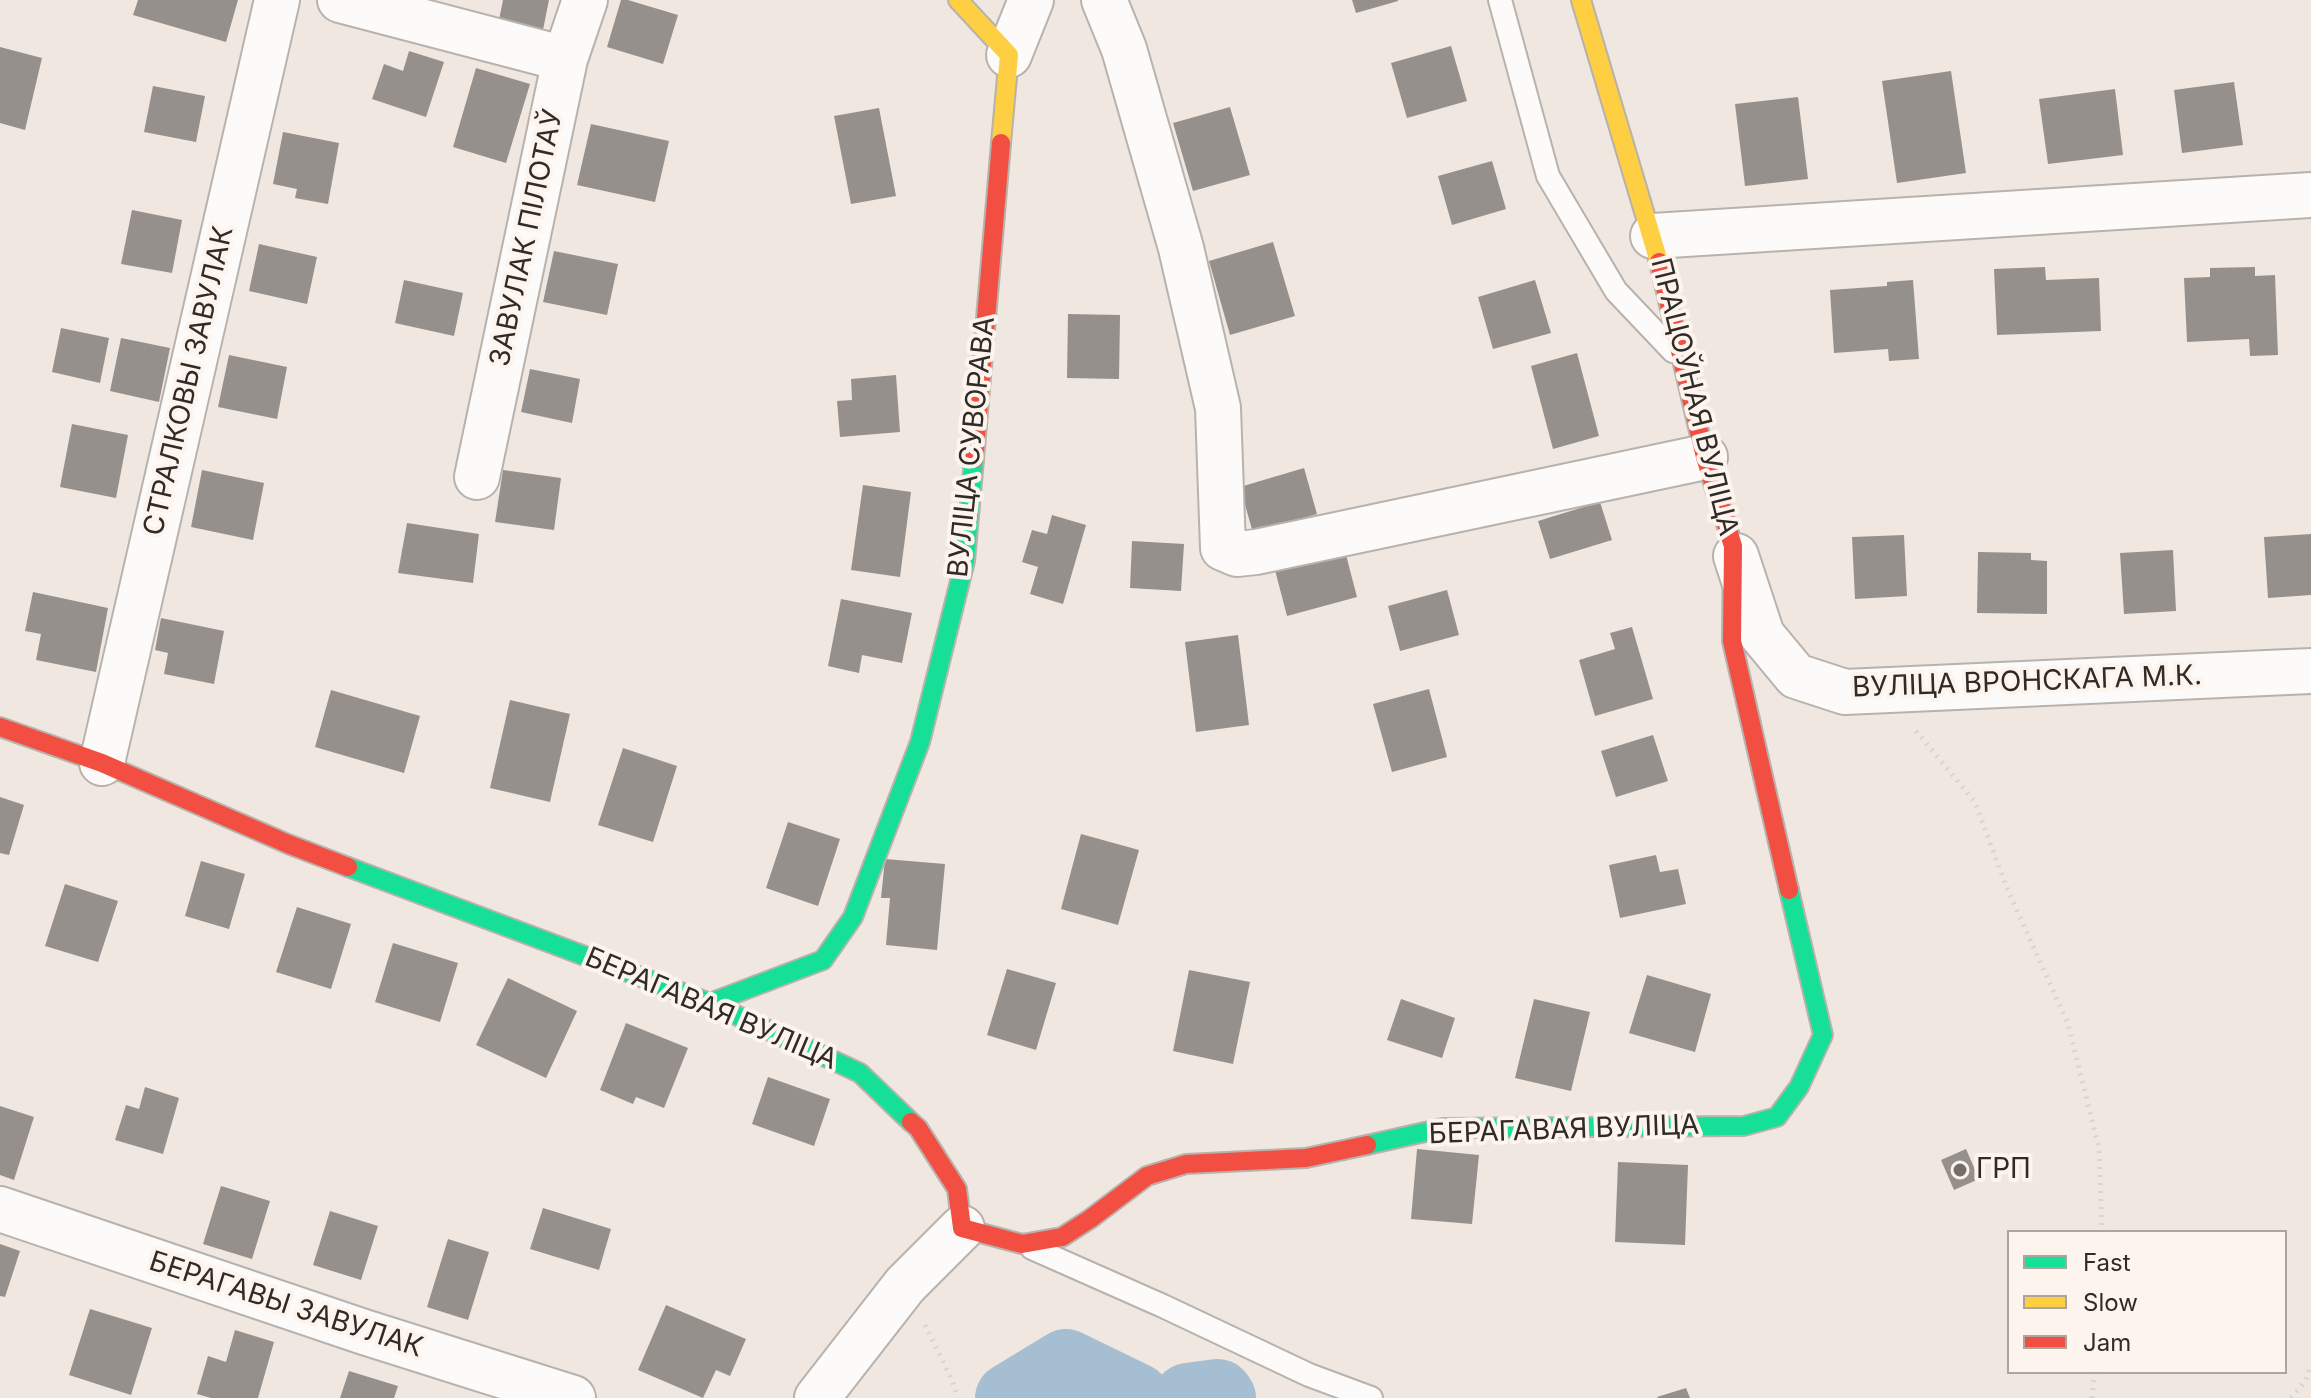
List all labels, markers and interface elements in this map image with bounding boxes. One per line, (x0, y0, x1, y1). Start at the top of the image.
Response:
street label: ЗАВУЛАК ПІЛОТАЎ (483, 106, 571, 370)
street label: СТРАЛКОВЫ ЗАВУЛАК (137, 223, 241, 539)
street label: ПРАЦОЎНАЯ ВУЛІЦА (1643, 255, 1745, 539)
street label: ВУЛІЦА СУВОРАВА (942, 315, 1002, 579)
street label: ВУЛІЦА ВРОНСКАГА М.К. (1852, 659, 2202, 705)
street label: БЕРАГАВАЯ ВУЛІЦА (580, 941, 842, 1077)
street label: БЕРАГАВАЯ ВУЛІЦА (1428, 1108, 1700, 1152)
place label: ГРП (1976, 1153, 2031, 1187)
marker: ГРП (1951, 1161, 1969, 1179)
legend (2007, 1230, 2287, 1374)
street label: БЕРАГАВЫ ЗАВУЛАК (145, 1245, 427, 1365)
text: Fast (2083, 1248, 2131, 1277)
text: Slow (2083, 1288, 2138, 1317)
text: Jam (2083, 1328, 2131, 1357)

